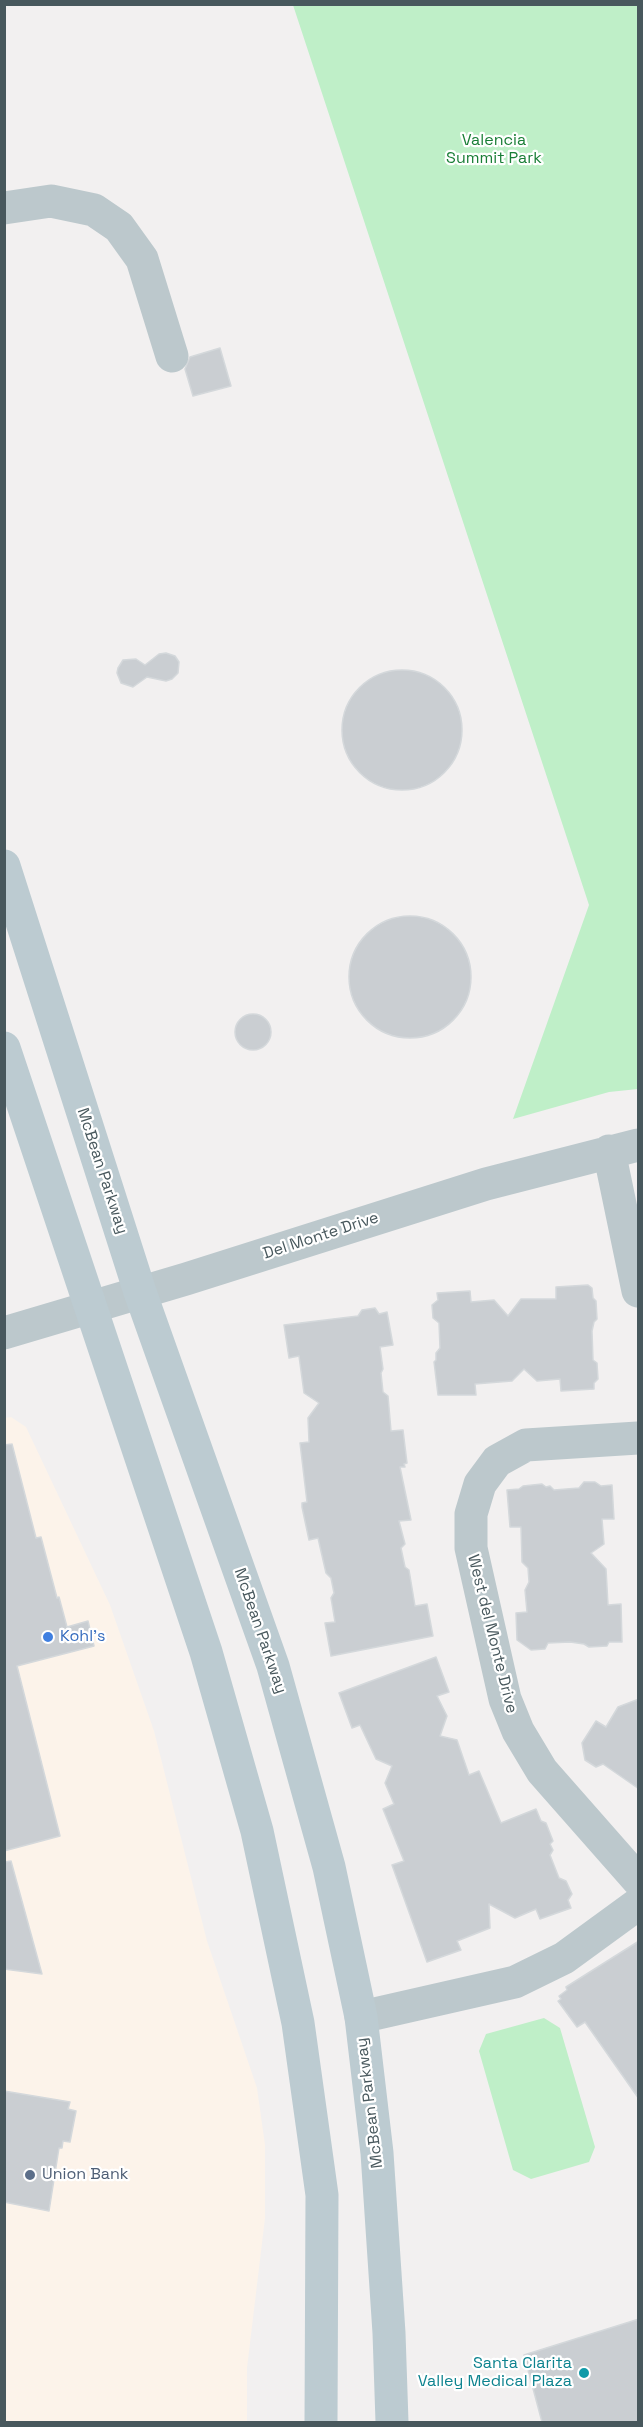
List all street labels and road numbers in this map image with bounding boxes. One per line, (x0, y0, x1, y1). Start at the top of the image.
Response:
street label: McBean Parkway (73, 1106, 131, 1236)
street label: Del Monte Drive (261, 1208, 381, 1264)
street label: West del Monte Drive (463, 1553, 521, 1715)
street label: McBean Parkway (230, 1566, 290, 1696)
street label: McBean Parkway (352, 2037, 388, 2169)

